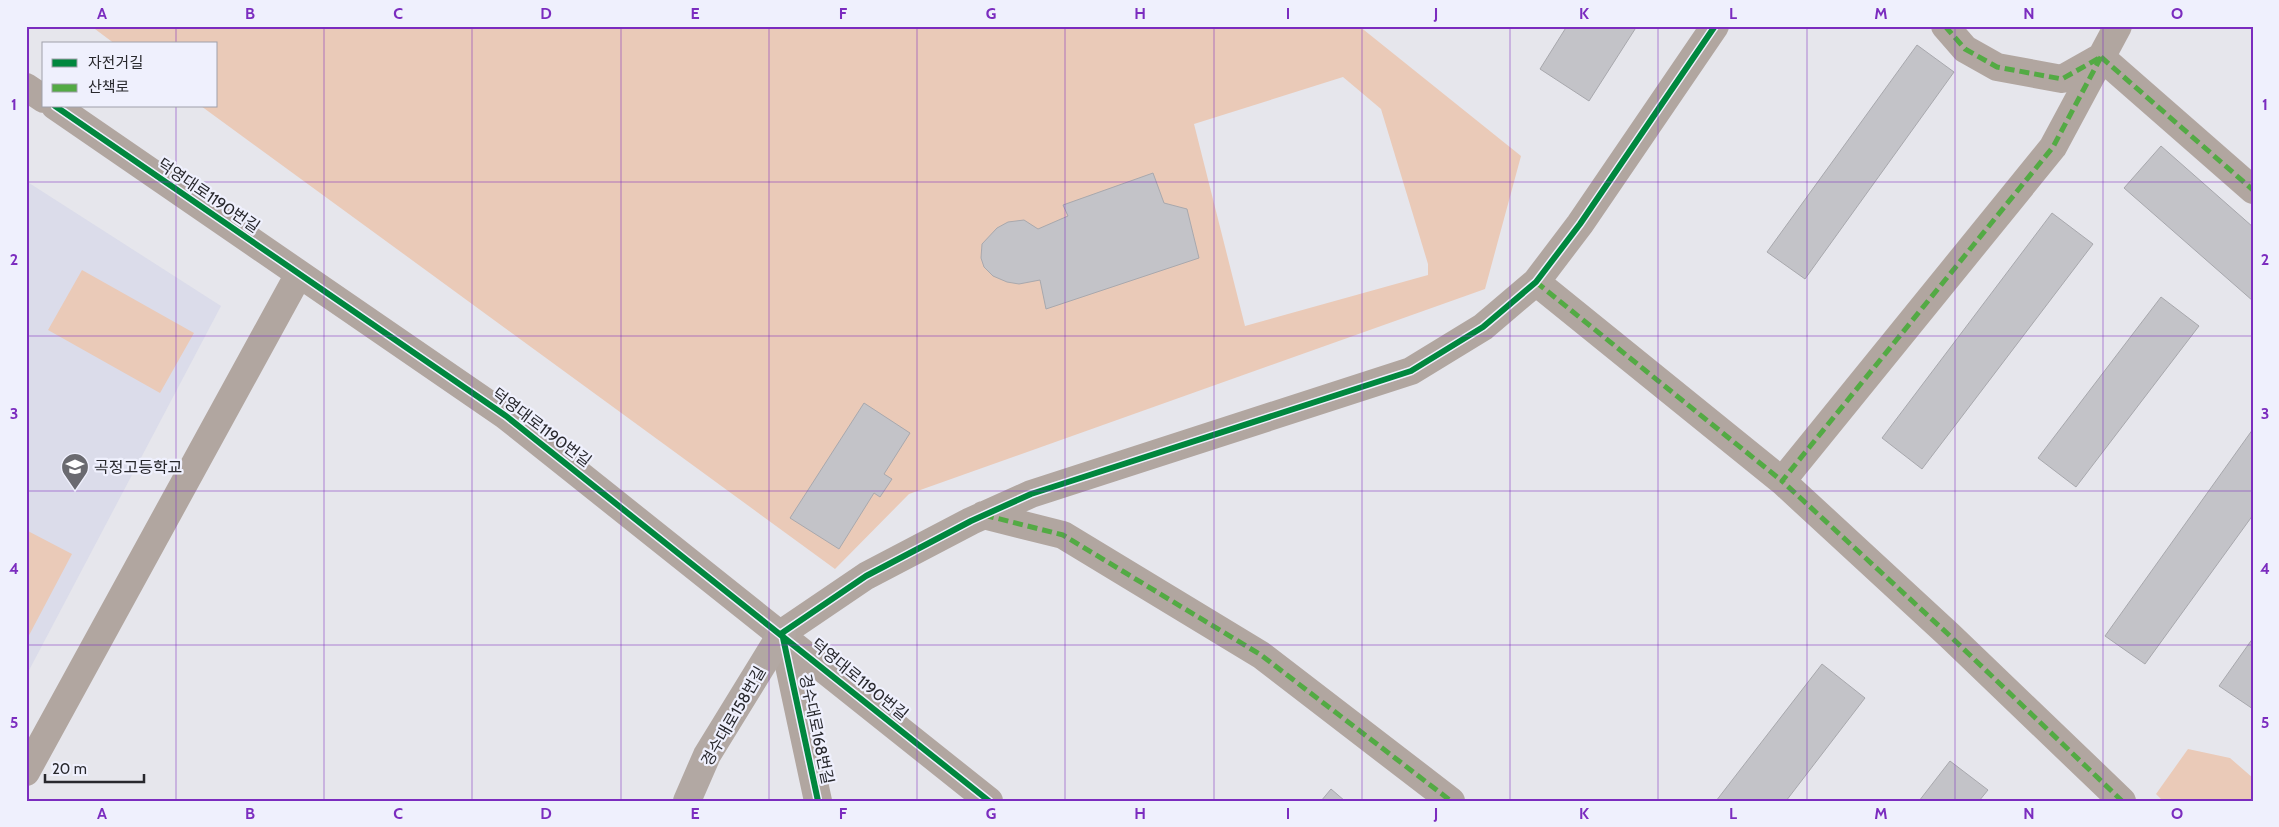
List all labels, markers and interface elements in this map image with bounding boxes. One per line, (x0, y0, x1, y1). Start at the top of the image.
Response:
text: A (97, 4, 107, 23)
text: B (245, 4, 255, 23)
text: C (393, 4, 403, 23)
text: D (540, 4, 552, 23)
text: E (690, 4, 700, 23)
text: F (839, 4, 848, 23)
text: G (986, 4, 996, 23)
text: H (1134, 4, 1146, 23)
text: I (1286, 4, 1290, 23)
text: J (1433, 4, 1438, 23)
text: K (1579, 4, 1589, 23)
text: L (1729, 4, 1737, 23)
text: M (1874, 4, 1888, 23)
text: N (2023, 4, 2035, 23)
text: O (2171, 4, 2183, 23)
legend (42, 42, 218, 108)
text: 자전거길 (88, 54, 143, 72)
text: 산책로 (88, 78, 129, 96)
text: 1 (11, 95, 17, 114)
text: 1 (2262, 95, 2268, 114)
street label: 덕영대로1190번길 (154, 154, 263, 237)
text: 2 (10, 250, 18, 269)
text: 2 (2261, 250, 2269, 269)
street label: 덕영대로1190번길 (488, 384, 595, 471)
text: 3 (10, 404, 18, 423)
text: 3 (2261, 404, 2269, 423)
school or university icon: 곡정고등학교 (60, 452, 90, 491)
place label: 곡정고등학교 (94, 458, 182, 477)
text: 4 (9, 559, 19, 578)
text: 4 (2260, 559, 2270, 578)
street label: 덕영대로1190번길 (807, 635, 912, 724)
street label: 경수대로158번길 (697, 663, 770, 769)
street label: 경수대로168번길 (796, 672, 837, 786)
text: 5 (10, 713, 18, 732)
text: 5 (2261, 713, 2269, 732)
scale bar (45, 752, 144, 784)
text: 20 m (52, 760, 87, 778)
text: A (97, 804, 107, 823)
text: B (245, 804, 255, 823)
text: C (393, 804, 403, 823)
text: D (540, 804, 552, 823)
text: E (690, 804, 700, 823)
text: F (839, 804, 848, 823)
text: G (986, 804, 996, 823)
text: H (1134, 804, 1146, 823)
text: I (1286, 804, 1290, 823)
text: J (1433, 804, 1438, 823)
text: K (1579, 804, 1589, 823)
text: L (1729, 804, 1737, 823)
text: M (1874, 804, 1888, 823)
text: N (2023, 804, 2035, 823)
text: O (2171, 804, 2183, 823)

